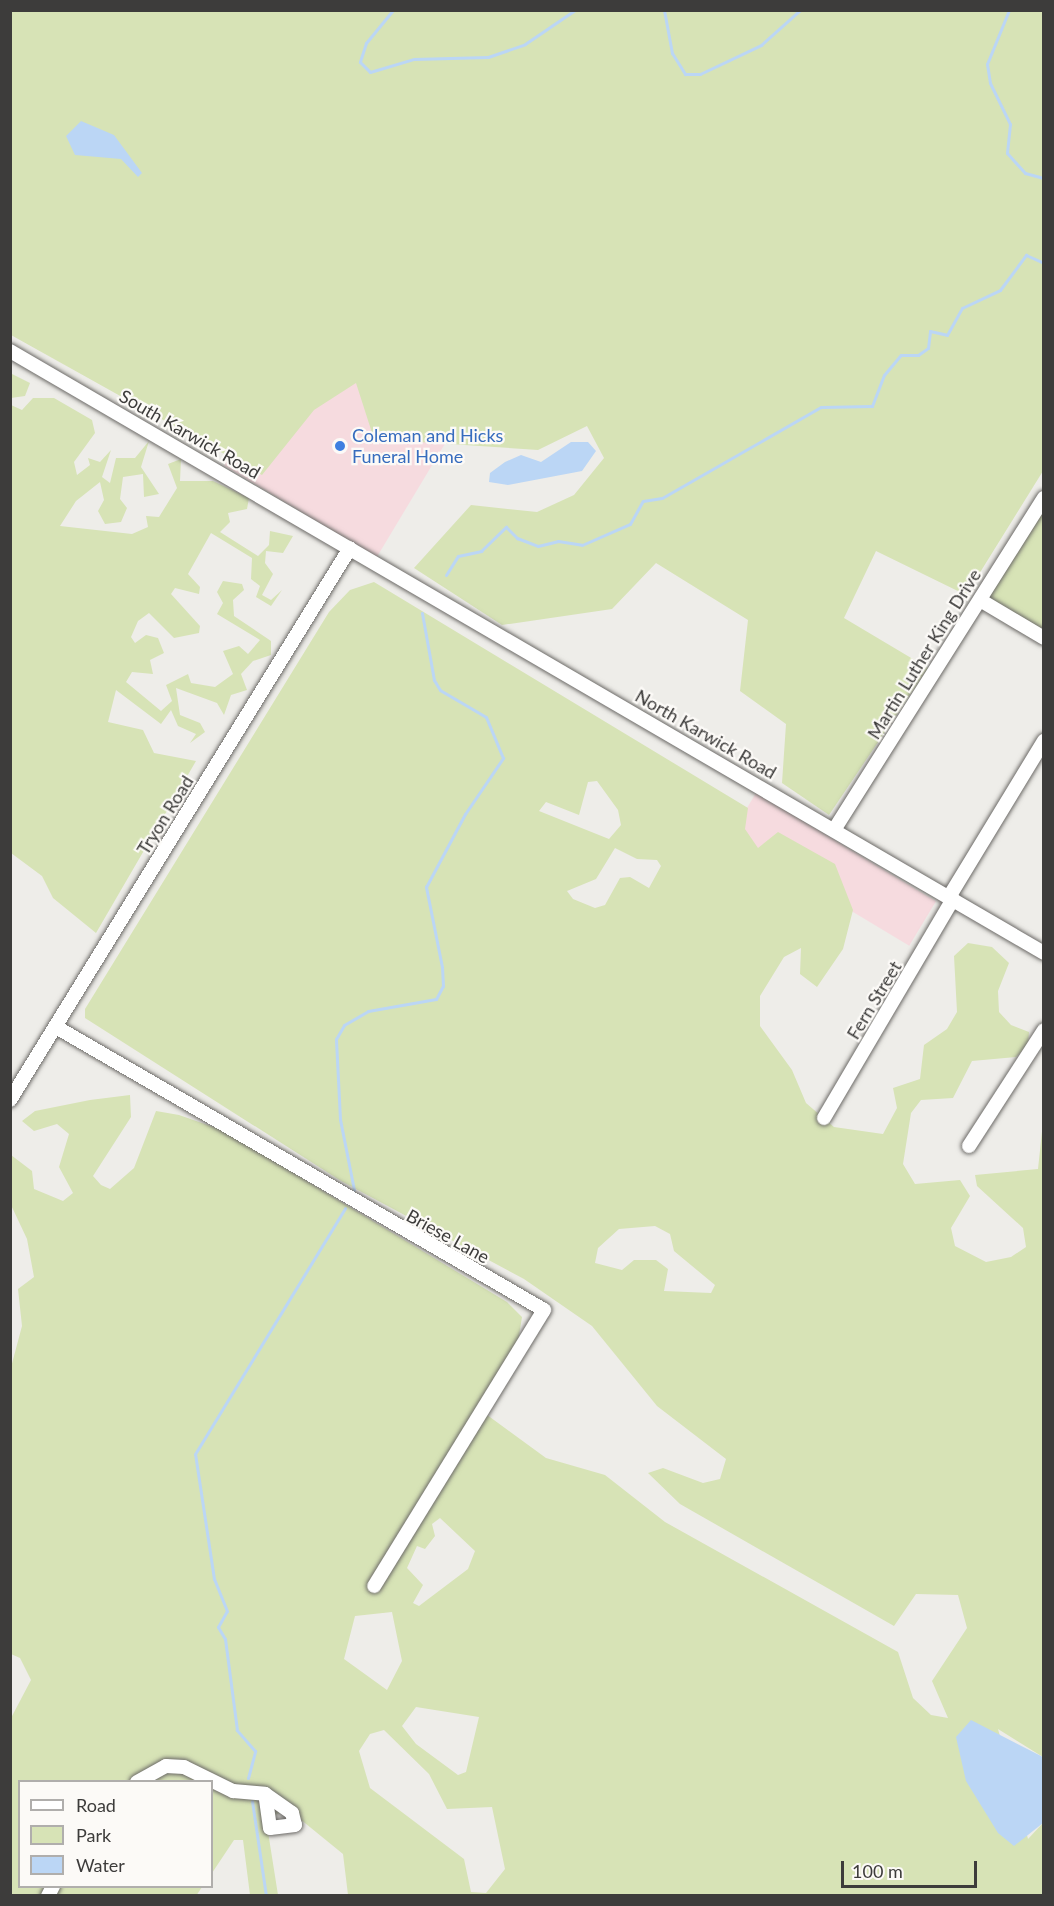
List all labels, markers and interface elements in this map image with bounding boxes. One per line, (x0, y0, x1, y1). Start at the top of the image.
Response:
street label: South Karwick Road (116, 385, 264, 483)
place label: Coleman and Hicks Funeral Home (352, 425, 503, 468)
marker: Coleman and Hicks Funeral Home (333, 439, 347, 453)
street label: Martin Luther King Drive (863, 565, 985, 743)
street label: North Karwick Road (632, 685, 780, 783)
street label: Tryon Road (132, 772, 198, 858)
street label: Fern Street (842, 957, 906, 1043)
street label: Briese Lane (403, 1204, 493, 1268)
legend (18, 1780, 213, 1888)
text: Road (76, 1794, 116, 1816)
text: Park (76, 1824, 111, 1846)
scale bar (844, 1849, 980, 1887)
text: Water (76, 1854, 125, 1876)
text: 100 m (852, 1860, 903, 1882)

